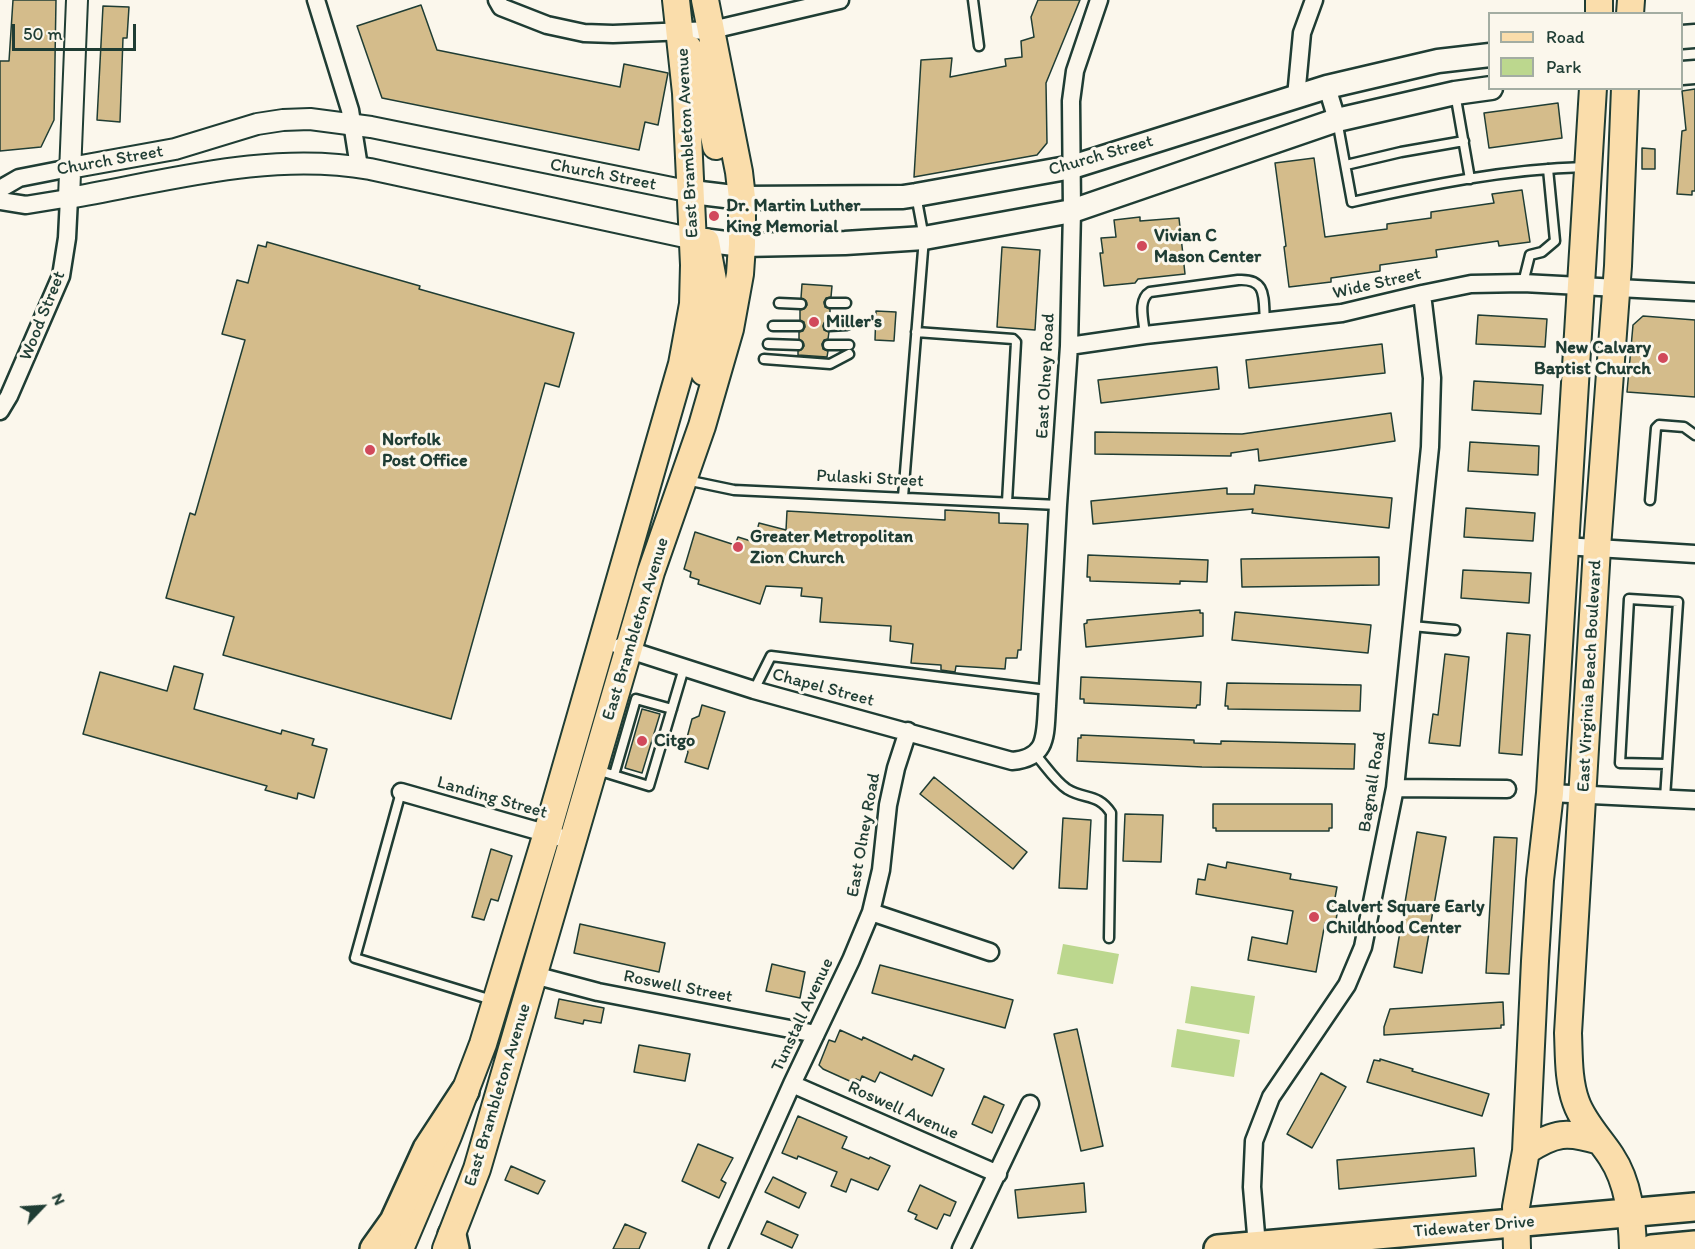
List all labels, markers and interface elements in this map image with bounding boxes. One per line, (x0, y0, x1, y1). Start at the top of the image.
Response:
scale bar (15, 12, 140, 50)
legend (1488, 12, 1683, 90)
text: 50 m (23, 23, 63, 45)
text: Road (1546, 26, 1585, 48)
street label: East Brambleton Avenue (672, 47, 704, 239)
text: Park (1546, 56, 1581, 78)
street label: Church Street (1046, 131, 1156, 181)
street label: Church Street (55, 141, 165, 181)
street label: Church Street (548, 154, 658, 196)
place label: Dr. Martin Luther King Memorial (726, 195, 860, 238)
marker: Dr. Martin Luther King Memorial (707, 209, 721, 223)
place label: Vivian C Mason Center (1154, 225, 1261, 268)
marker: Vivian C Mason Center (1135, 239, 1149, 253)
street label: Wide Street (1331, 263, 1423, 305)
street label: Wood Street (15, 268, 71, 364)
place label: Miller's (826, 311, 882, 333)
street label: East Olney Road (1032, 313, 1060, 439)
marker: Miller's (807, 315, 821, 329)
place label: New Calvary Baptist Church (1534, 337, 1651, 380)
marker: New Calvary Baptist Church (1656, 351, 1670, 365)
place label: Norfolk Post Office (382, 429, 468, 472)
marker: Norfolk Post Office (363, 443, 377, 457)
street label: Pulaski Street (816, 465, 924, 493)
place label: Greater Metropolitan Zion Church (750, 526, 913, 568)
street label: East Brambleton Avenue (598, 535, 674, 723)
marker: Greater Metropolitan Zion Church (731, 540, 745, 554)
street label: East Virginia Beach Boulevard (1573, 559, 1607, 793)
street label: Chapel Street (770, 664, 876, 712)
place label: Citgo (654, 730, 695, 752)
street label: Bagnall Road (1354, 730, 1392, 834)
marker: Citgo (635, 734, 649, 748)
street label: East Olney Road (842, 771, 886, 899)
street label: Landing Street (434, 772, 550, 824)
place label: Calvert Square Early Childhood Center (1326, 896, 1485, 938)
marker: Calvert Square Early Childhood Center (1307, 910, 1321, 924)
street label: Tunstall Avenue (767, 955, 839, 1075)
street label: Roswell Street (622, 966, 734, 1008)
street label: East Brambleton Avenue (460, 1001, 536, 1189)
street label: Roswell Avenue (844, 1077, 962, 1145)
north arrow (12, 1177, 72, 1237)
text: N (48, 1190, 70, 1208)
street label: Tidewater Drive (1412, 1211, 1536, 1243)

